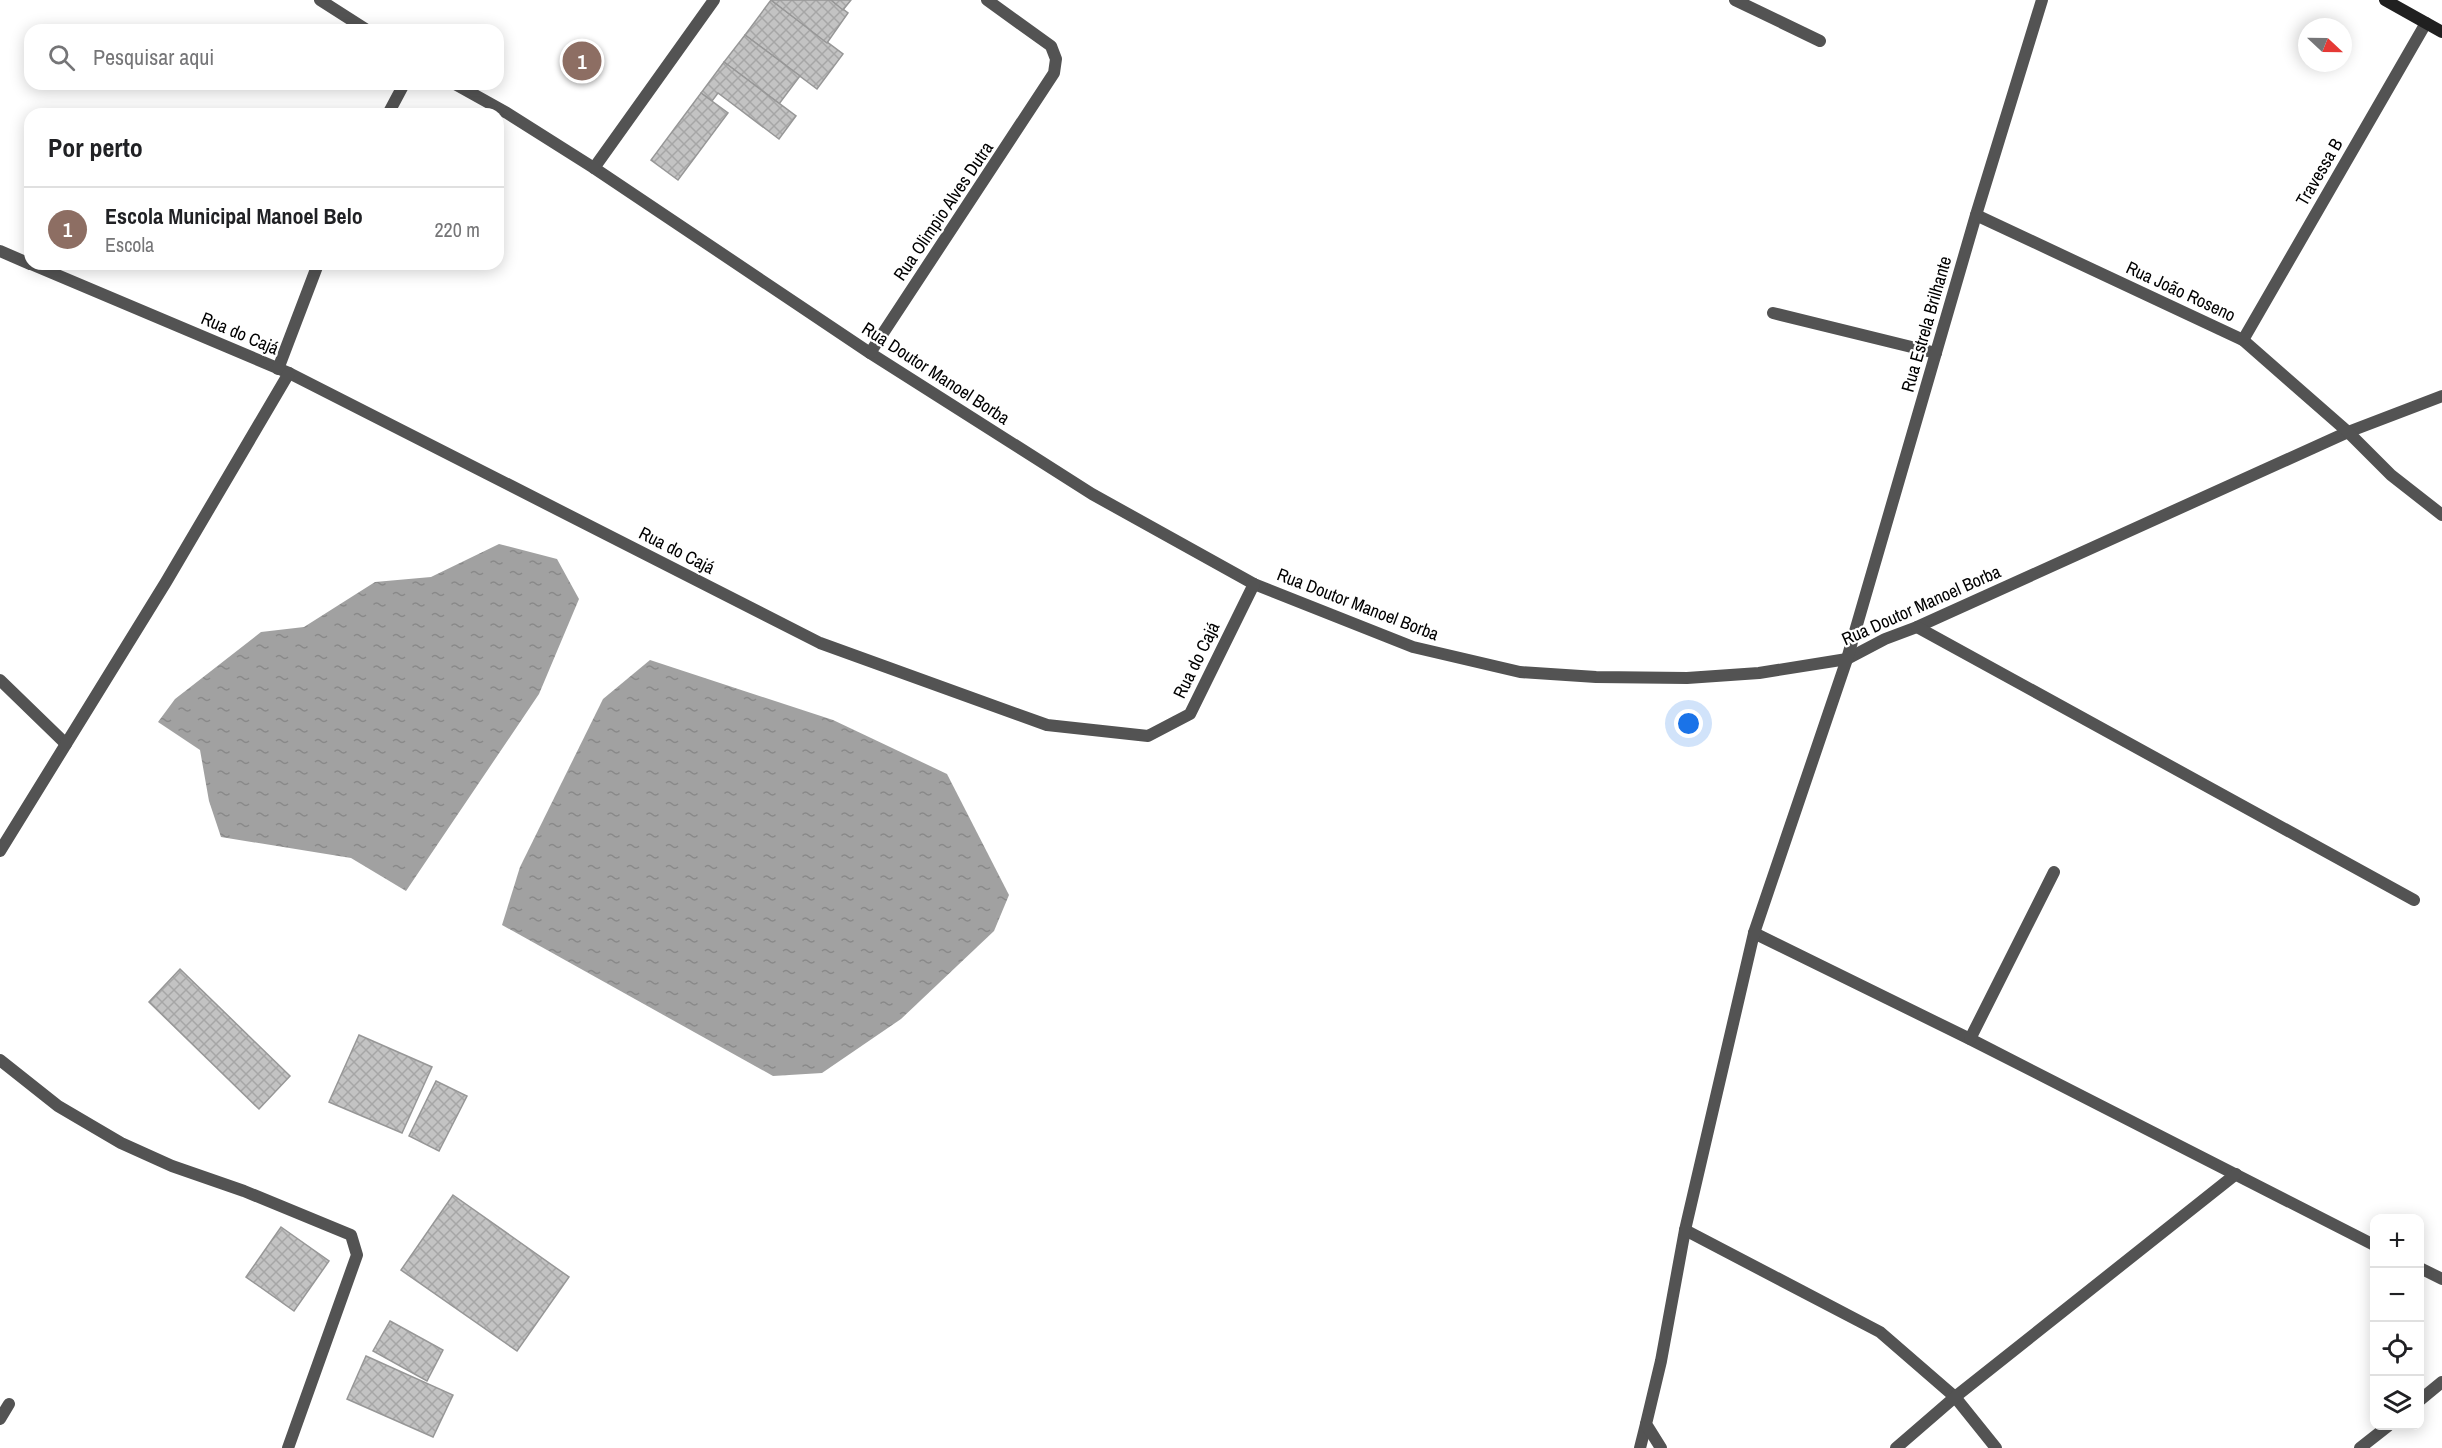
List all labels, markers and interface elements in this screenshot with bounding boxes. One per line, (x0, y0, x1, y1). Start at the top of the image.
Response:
north arrow (2298, 18, 2352, 72)
search box (24, 24, 504, 90)
pin: 1 (562, 38, 602, 84)
icon: search (45, 41, 78, 74)
text: Pesquisar aqui (93, 42, 214, 72)
text: Por perto (48, 130, 143, 165)
street label: Travessa B (2290, 134, 2348, 210)
street label: Rua Olimpio Alves Dutra (887, 137, 999, 285)
text: Escola Municipal Manoel Belo (105, 201, 363, 231)
text: 1 (63, 216, 72, 243)
text: 220 m (434, 216, 480, 243)
text: Escola (105, 231, 154, 258)
street label: Rua Estrela Brilhante (1895, 253, 1957, 395)
street label: Rua João Roseno (2122, 255, 2240, 327)
street label: Rua do Cajá (197, 305, 283, 361)
street label: Rua Doutor Manoel Borba (857, 316, 1015, 430)
street label: Rua do Cajá (635, 520, 719, 580)
street label: Rua Doutor Manoel Borba (1838, 559, 2004, 651)
street label: Rua Doutor Manoel Borba (1273, 562, 1443, 646)
street label: Rua do Cajá (1167, 618, 1225, 702)
your location (1674, 709, 1703, 738)
map controls (2370, 1214, 2424, 1430)
button: + (2370, 1214, 2424, 1268)
button: − (2370, 1268, 2424, 1322)
button: locate (2370, 1322, 2424, 1376)
button: layers (2370, 1376, 2424, 1430)

